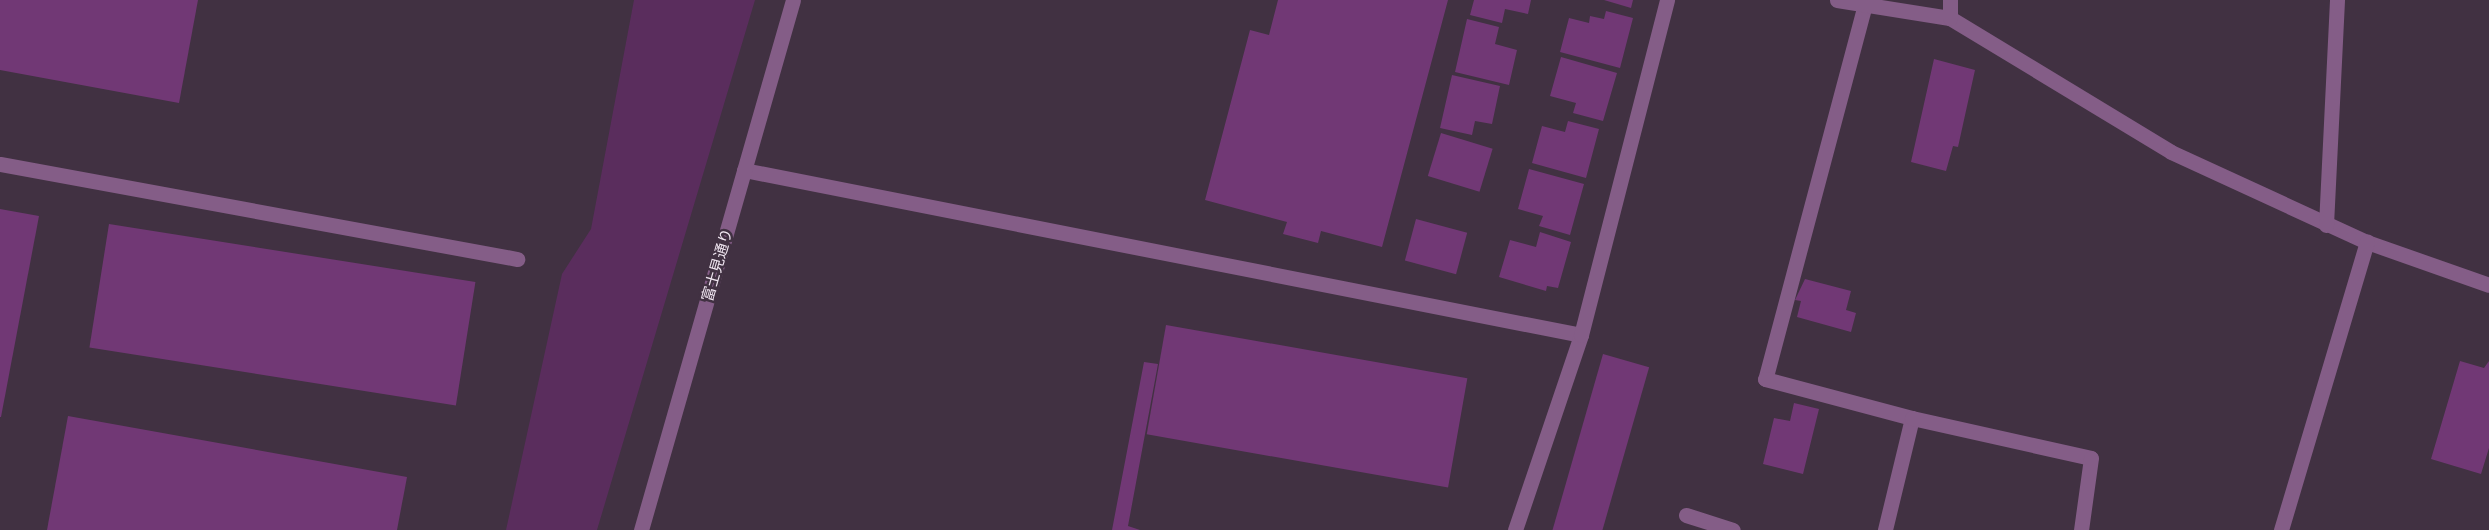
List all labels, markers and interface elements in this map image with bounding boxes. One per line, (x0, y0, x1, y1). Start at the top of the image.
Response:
street label: 富士見通り (698, 226, 736, 304)

